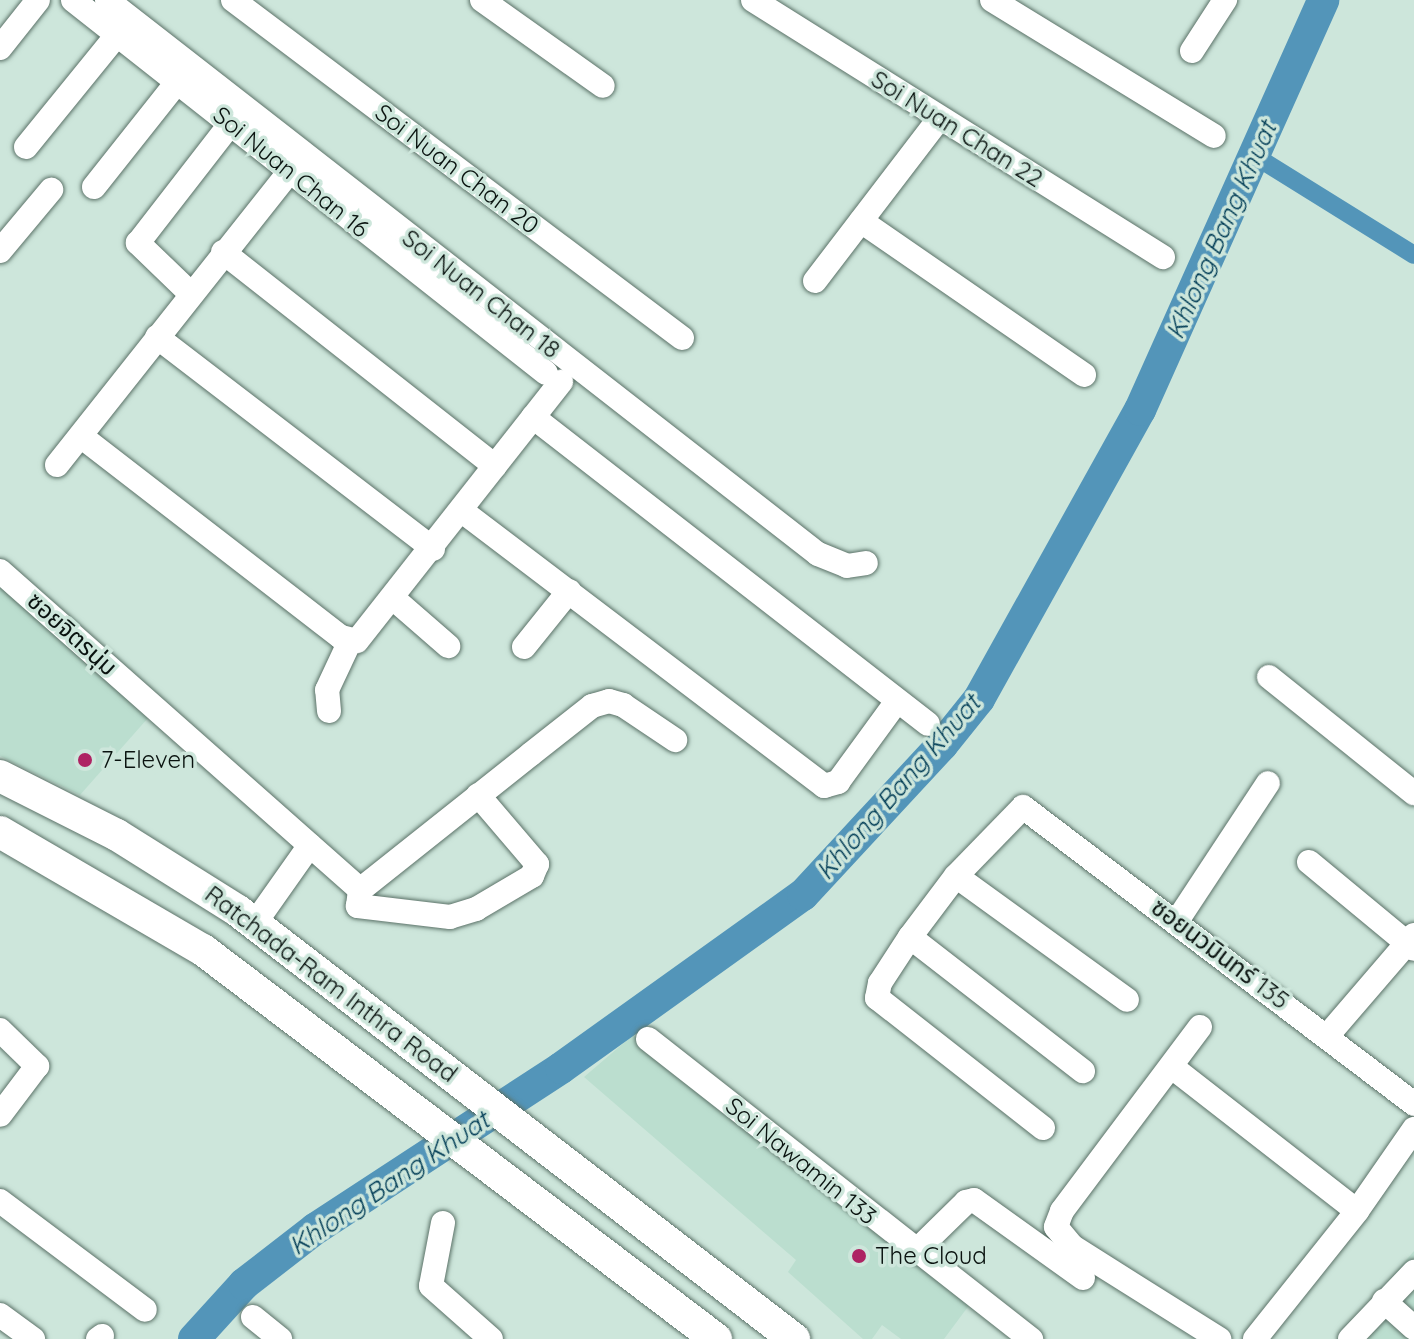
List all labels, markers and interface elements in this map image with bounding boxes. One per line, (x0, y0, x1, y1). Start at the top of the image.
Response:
street label: Soi Nuan Chan 22 (866, 65, 1048, 193)
street label: Soi Nuan Chan 20 (369, 98, 545, 240)
street label: Soi Nuan Chan 16 (207, 100, 375, 244)
water label: Khlong Bang Khuat (1159, 116, 1283, 344)
street label: Soi Nuan Chan 18 (397, 224, 565, 364)
street label: ซอยจิตรนุ่ม (21, 586, 123, 682)
water label: Khlong Bang Khuat (809, 688, 987, 886)
place label: 7-Eleven (101, 746, 195, 774)
marker: 7-Eleven (76, 751, 94, 769)
street label: Ratchada-Ram Inthra Road (199, 880, 463, 1088)
street label: ซอยนวมินทร์ 135 (1146, 893, 1294, 1015)
street label: Soi Nawamin 133 (720, 1091, 882, 1231)
water label: Khlong Bang Khuat (283, 1104, 495, 1262)
place label: The Cloud (875, 1242, 987, 1270)
marker: The Cloud (850, 1247, 868, 1265)

